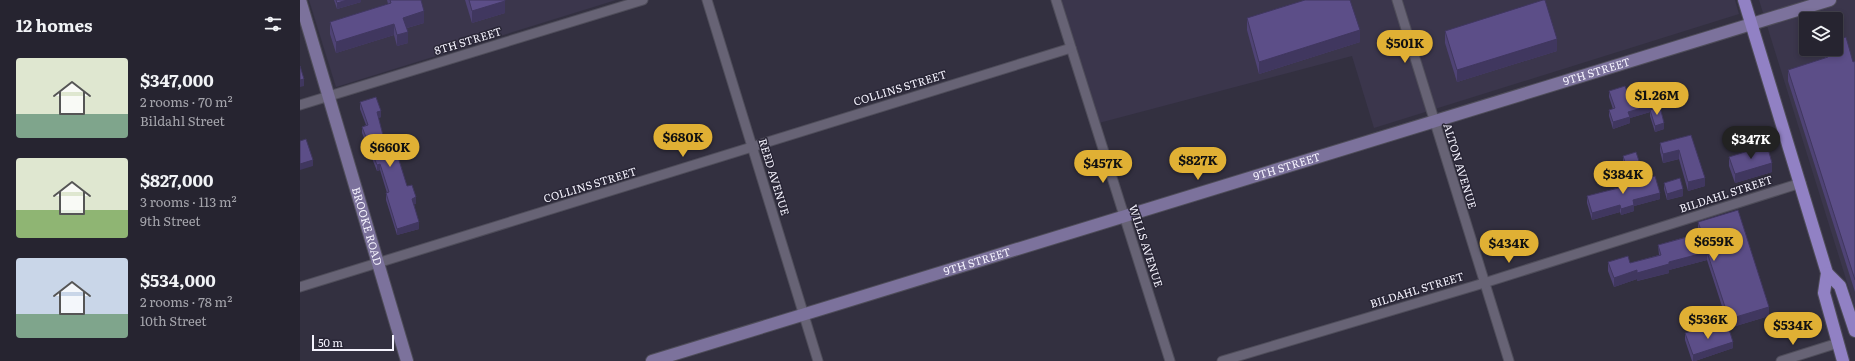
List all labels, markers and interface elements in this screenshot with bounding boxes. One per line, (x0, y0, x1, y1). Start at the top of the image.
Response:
text: 12 homes (16, 12, 92, 37)
map controls (1799, 12, 1843, 56)
button: layers (1799, 12, 1843, 56)
icon: filters (262, 13, 284, 35)
street label: 8TH STREET (432, 22, 503, 58)
pin: $501K (1377, 30, 1433, 64)
text: $501K (1386, 33, 1424, 52)
street label: 9TH STREET (1561, 53, 1632, 88)
street label: COLLINS STREET (851, 65, 948, 109)
text: $347,000 (140, 67, 214, 92)
icon: home (48, 74, 96, 122)
pin: $1.26M (1624, 82, 1690, 116)
text: $1.26M (1635, 85, 1679, 104)
text: 2 rooms · 70 m² (140, 92, 233, 111)
text: Bildahl Street (140, 111, 225, 130)
street label: ALTON AVENUE (1440, 121, 1482, 210)
pin: $680K (655, 124, 711, 158)
pin: $347K (1723, 126, 1779, 160)
text: $680K (662, 127, 704, 146)
text: $347K (1731, 129, 1771, 148)
pin: $660K (362, 134, 418, 168)
street label: REED AVENUE (756, 136, 794, 217)
text: $660K (369, 137, 411, 156)
pin: $827K (1170, 147, 1226, 181)
street label: 9TH STREET (1251, 148, 1322, 183)
pin: $457K (1075, 150, 1131, 184)
text: $827K (1178, 150, 1218, 169)
text: $457K (1083, 153, 1123, 172)
pin: $384K (1595, 161, 1651, 195)
street label: COLLINS STREET (541, 162, 638, 206)
text: $384K (1603, 164, 1643, 183)
text: $827,000 (140, 167, 213, 192)
street label: BILDAHL STREET (1677, 170, 1774, 216)
icon: home (48, 174, 96, 222)
street label: BROOKE ROAD (349, 185, 387, 267)
text: 3 rooms · 113 m² (140, 192, 237, 211)
street label: WILLS AVENUE (1126, 202, 1168, 289)
text: 9th Street (140, 211, 200, 230)
pin: $659K (1686, 228, 1742, 262)
pin: $434K (1481, 230, 1537, 264)
text: $659K (1694, 231, 1734, 250)
text: $434K (1489, 233, 1529, 252)
street label: 9TH STREET (941, 243, 1012, 278)
text: $534,000 (140, 267, 216, 292)
street label: BILDAHL STREET (1368, 267, 1466, 311)
icon: home (48, 274, 96, 322)
text: 2 rooms · 78 m² (140, 292, 232, 311)
pin: $536K (1680, 306, 1736, 340)
text: $536K (1688, 309, 1728, 328)
text: 10th Street (140, 311, 206, 330)
pin: $534K (1765, 312, 1821, 346)
text: $534K (1773, 315, 1813, 334)
scale bar (312, 333, 394, 352)
text: 50 m (318, 334, 343, 350)

